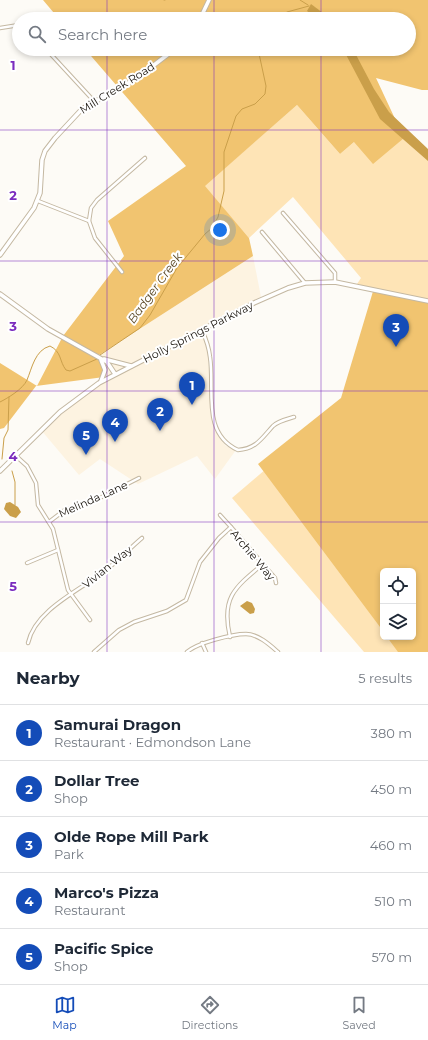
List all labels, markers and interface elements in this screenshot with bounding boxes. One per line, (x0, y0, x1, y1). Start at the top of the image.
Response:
search box (12, 12, 416, 56)
icon: search (26, 23, 48, 45)
text: Search here (58, 25, 147, 44)
text: 1 (10, 57, 16, 73)
street label: Mill Creek Road (77, 59, 157, 117)
text: 2 (9, 187, 17, 203)
your location (210, 220, 230, 240)
water label: Badger Creek (124, 249, 186, 326)
street label: Holly Springs Parkway (141, 298, 255, 366)
pin: 3 (383, 314, 409, 347)
text: 3 (8, 318, 17, 334)
pin: 1 (179, 372, 205, 405)
pin: 2 (147, 398, 173, 431)
pin: 4 (102, 409, 128, 442)
pin: 5 (73, 422, 99, 455)
text: 4 (9, 448, 18, 464)
street label: Melinda Lane (56, 477, 130, 521)
street label: Archie Way (228, 527, 278, 583)
street label: Vivian Way (79, 543, 135, 591)
map controls (380, 568, 416, 640)
button: locate (380, 568, 416, 604)
text: 5 (9, 578, 17, 594)
button: layers (380, 604, 416, 640)
text: Nearby (16, 668, 80, 688)
text: 5 results (358, 670, 412, 686)
text: Samurai Dragon (54, 715, 181, 734)
text: 1 (26, 725, 32, 741)
text: 380 m (371, 725, 412, 741)
text: Restaurant · Edmondson Lane (54, 734, 251, 750)
text: Dollar Tree (54, 771, 140, 790)
text: 2 (25, 781, 33, 797)
text: 450 m (370, 781, 412, 797)
text: Shop (54, 790, 88, 806)
text: Olde Rope Mill Park (54, 827, 209, 846)
text: 3 (25, 837, 33, 853)
text: 460 m (370, 837, 412, 853)
text: Park (54, 846, 84, 862)
text: Marco's Pizza (54, 883, 159, 902)
text: 4 (25, 893, 33, 909)
text: 510 m (374, 893, 412, 909)
text: Restaurant (54, 902, 125, 918)
text: Pacific Spice (54, 939, 154, 958)
text: 5 (25, 949, 33, 965)
text: 570 m (372, 949, 412, 965)
text: Shop (54, 958, 88, 974)
tab: Map (52, 994, 77, 1032)
tab: Directions (182, 994, 238, 1032)
tab: Saved (343, 994, 376, 1032)

